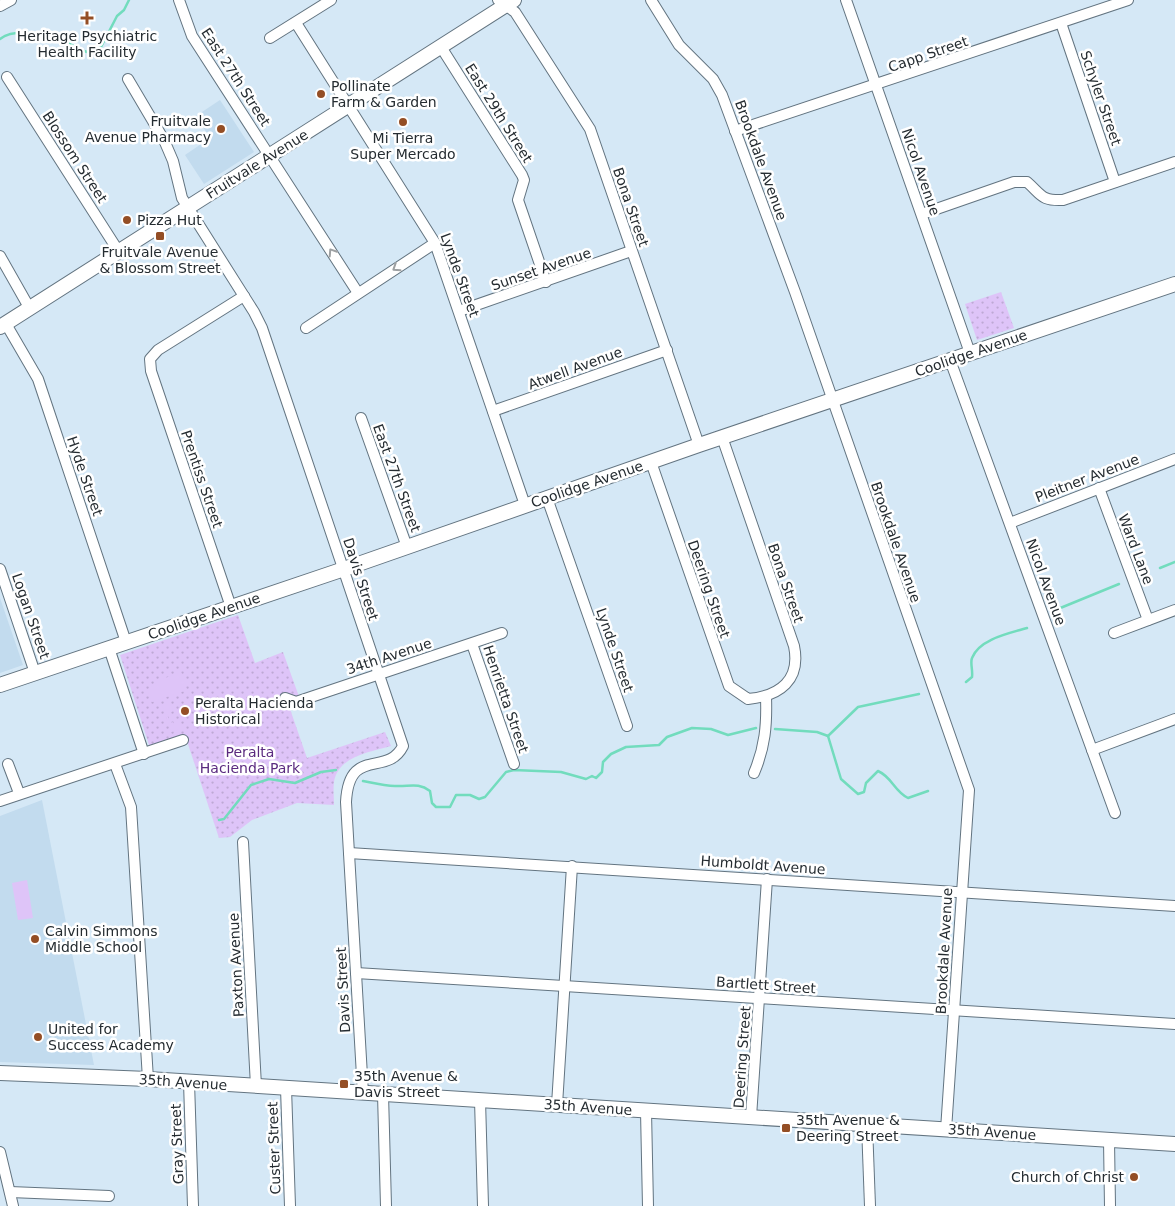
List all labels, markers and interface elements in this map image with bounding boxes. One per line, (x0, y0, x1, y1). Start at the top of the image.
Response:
marker: Heritage Psychiatric Health Facility (80, 11, 94, 25)
street label: East 27th Street (198, 25, 274, 130)
place label: Heritage Psychiatric Health Facility (17, 28, 157, 60)
street label: Capp Street (886, 33, 970, 75)
street label: Schyler Street (1077, 49, 1125, 148)
street label: East 29th Street (462, 60, 536, 166)
place label: Pollinate Farm & Garden (331, 78, 437, 110)
marker: Pollinate Farm & Garden (315, 88, 327, 100)
street label: Brookdale Avenue (732, 98, 790, 222)
street label: Blossom Street (39, 108, 111, 206)
place label: Fruitvale Avenue Pharmacy (85, 113, 211, 145)
marker: Mi Tierra Super Mercado (397, 116, 409, 128)
marker: Fruitvale Avenue Pharmacy (215, 123, 227, 135)
street label: Fruitvale Avenue (203, 126, 311, 202)
street label: Nicol Avenue (899, 126, 943, 218)
place label: Mi Tierra Super Mercado (350, 130, 456, 162)
street label: Bona Street (610, 165, 652, 249)
place label: Pizza Hut (137, 212, 202, 228)
marker: Pizza Hut (121, 214, 133, 226)
marker: Fruitvale Avenue & Blossom Street (154, 230, 166, 242)
street label: Lynde Street (437, 231, 483, 320)
place label: Fruitvale Avenue & Blossom Street (99, 244, 221, 276)
street label: Sunset Avenue (489, 244, 593, 294)
one-way arrow (329, 248, 338, 257)
one-way arrow (393, 262, 402, 271)
street label: Coolidge Avenue (913, 326, 1029, 380)
street label: Atwell Avenue (526, 344, 624, 392)
street label: East 27th Street (370, 422, 424, 535)
street label: Prentiss Street (178, 428, 226, 530)
street label: Hyde Street (64, 434, 106, 518)
street label: Pleitner Avenue (1033, 451, 1141, 505)
street label: Coolidge Avenue (529, 457, 645, 511)
street label: Brookdale Avenue (868, 479, 924, 605)
street label: Ward Lane (1115, 511, 1157, 587)
street label: Davis Street (340, 536, 382, 623)
street label: Nicol Avenue (1023, 537, 1069, 627)
street label: Deering Street (685, 538, 733, 640)
street label: Bona Street (765, 541, 807, 625)
street label: Logan Street (9, 571, 53, 661)
street label: Coolidge Avenue (146, 589, 262, 643)
street label: Lynde Street (593, 606, 637, 695)
street label: 34th Avenue (344, 635, 434, 677)
street label: Henrietta Street (480, 643, 532, 755)
place label: Peralta Hacienda Historical (195, 695, 314, 727)
marker: Peralta Hacienda Historical (179, 705, 191, 717)
park label: Peralta Hacienda Park (200, 744, 301, 776)
street label: Humboldt Avenue (700, 853, 826, 877)
street label: Brookdale Avenue (933, 887, 955, 1015)
street label: Paxton Avenue (225, 913, 247, 1017)
place label: Calvin Simmons Middle School (45, 923, 158, 955)
marker: Calvin Simmons Middle School (29, 933, 41, 945)
street label: Davis Street (333, 946, 353, 1033)
street label: Bartlett Street (716, 974, 817, 997)
street label: Deering Street (730, 1005, 754, 1109)
place label: United for Success Academy (48, 1021, 174, 1053)
marker: United for Success Academy (32, 1031, 44, 1043)
place label: 35th Avenue & Davis Street (354, 1068, 458, 1100)
street label: 35th Avenue (138, 1071, 228, 1093)
marker: 35th Avenue & Davis Street (338, 1078, 350, 1090)
street label: 35th Avenue (543, 1096, 633, 1118)
street label: Custer Street (264, 1101, 284, 1195)
street label: Gray Street (168, 1103, 186, 1184)
place label: 35th Avenue & Deering Street (796, 1112, 900, 1144)
street label: 35th Avenue (947, 1121, 1037, 1143)
marker: 35th Avenue & Deering Street (780, 1122, 792, 1134)
place label: Church of Christ (1011, 1169, 1125, 1185)
marker: Church of Christ (1128, 1171, 1140, 1183)

